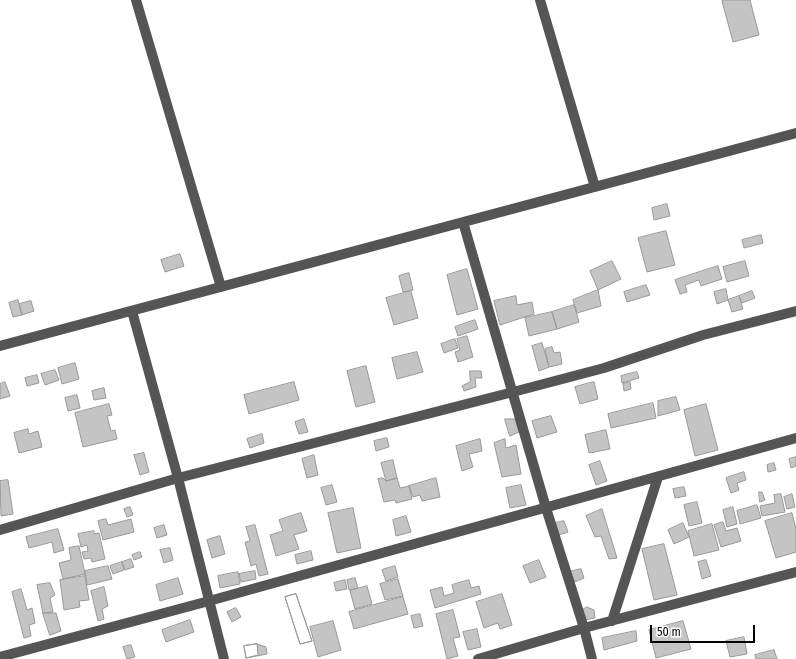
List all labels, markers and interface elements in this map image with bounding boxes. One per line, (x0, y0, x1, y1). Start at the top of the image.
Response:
scale bar (652, 617, 757, 643)
text: 50 m (657, 625, 681, 639)

